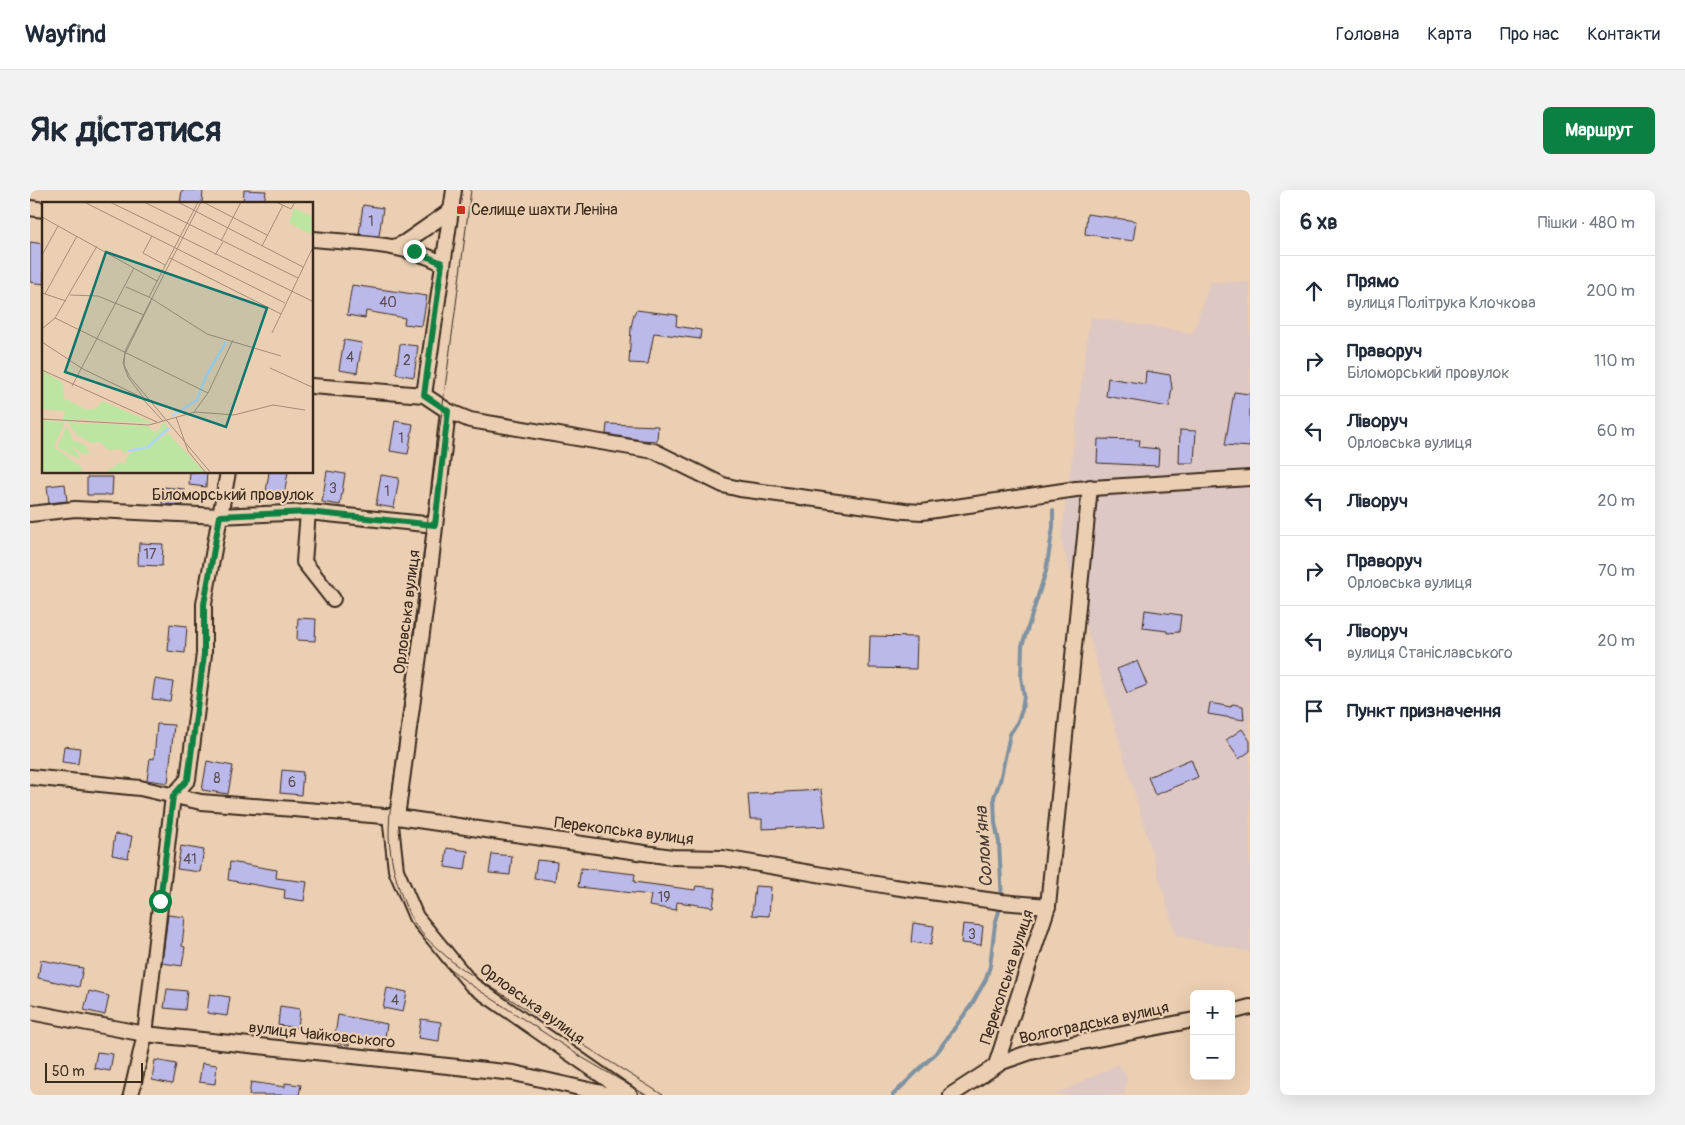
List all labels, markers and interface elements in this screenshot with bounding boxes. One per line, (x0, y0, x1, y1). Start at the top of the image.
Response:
text: Wayfind (25, 20, 106, 49)
text: Головна (1336, 23, 1399, 46)
text: Карта (1427, 23, 1472, 46)
text: Про нас (1500, 23, 1559, 46)
text: Контакти (1587, 23, 1660, 46)
button: Маршрут (1543, 107, 1655, 154)
text: Як дістатися (30, 108, 221, 152)
place label: Селище шахти Леніна (471, 200, 618, 220)
inset map (42, 202, 314, 474)
marker: Селище шахти Леніна (455, 204, 467, 216)
text: 6 хв (1300, 209, 1338, 236)
house number: 1 (368, 213, 374, 230)
text: Пішки · 480 m (1538, 213, 1635, 233)
route end (403, 240, 426, 263)
text: Прямо (1347, 269, 1399, 293)
icon: ahead (1300, 277, 1328, 305)
text: 200 m (1587, 281, 1635, 301)
text: вулиця Політрука Клочкова (1347, 293, 1536, 313)
house number: 40 (379, 294, 397, 311)
text: Праворуч (1347, 339, 1422, 363)
icon: right (1300, 347, 1328, 375)
house number: 4 (346, 349, 354, 366)
text: 110 m (1594, 351, 1635, 371)
house number: 2 (403, 352, 411, 369)
text: Біломорський провулок (1347, 363, 1509, 383)
text: Ліворуч (1347, 409, 1408, 433)
icon: left (1300, 417, 1328, 445)
text: 60 m (1597, 421, 1635, 441)
house number: 1 (398, 430, 404, 447)
text: Орловська вулиця (1347, 433, 1472, 453)
house number: 3 (329, 480, 337, 497)
house number: 1 (384, 483, 390, 500)
street label: Біломорський провулок (152, 485, 314, 505)
icon: left (1300, 487, 1328, 515)
text: Ліворуч (1347, 489, 1408, 513)
text: 20 m (1597, 491, 1635, 511)
house number: 17 (144, 546, 157, 563)
street label: Орловська вулиця (389, 549, 425, 675)
text: Праворуч (1347, 549, 1422, 573)
icon: right (1300, 557, 1328, 585)
text: 70 m (1598, 561, 1635, 581)
text: Орловська вулиця (1347, 573, 1472, 593)
text: Ліворуч (1347, 619, 1408, 643)
icon: left (1300, 627, 1328, 655)
text: 20 m (1597, 631, 1635, 651)
text: вулиця Станіславського (1347, 643, 1513, 663)
icon: arrive (1300, 697, 1328, 725)
text: Пункт призначення (1347, 699, 1501, 723)
house number: 8 (213, 770, 221, 787)
house number: 6 (288, 774, 296, 791)
water label: Солом'яна (970, 804, 998, 888)
street label: Перекопська вулиця (553, 813, 695, 849)
house number: 41 (183, 851, 197, 868)
house number: 19 (658, 889, 670, 906)
route start (149, 890, 172, 913)
street label: Перекопська вулиця (976, 907, 1038, 1047)
house number: 3 (968, 926, 976, 943)
street label: Орловська вулиця (476, 959, 588, 1049)
map controls (1190, 990, 1235, 1080)
button: + (1190, 990, 1235, 1035)
house number: 4 (391, 992, 399, 1009)
street label: Волгоградська вулиця (1017, 997, 1171, 1049)
street label: вулиця Чайковського (248, 1017, 397, 1053)
button: − (1190, 1035, 1235, 1080)
scale bar (45, 1060, 142, 1083)
text: 50 m (52, 1063, 85, 1080)

